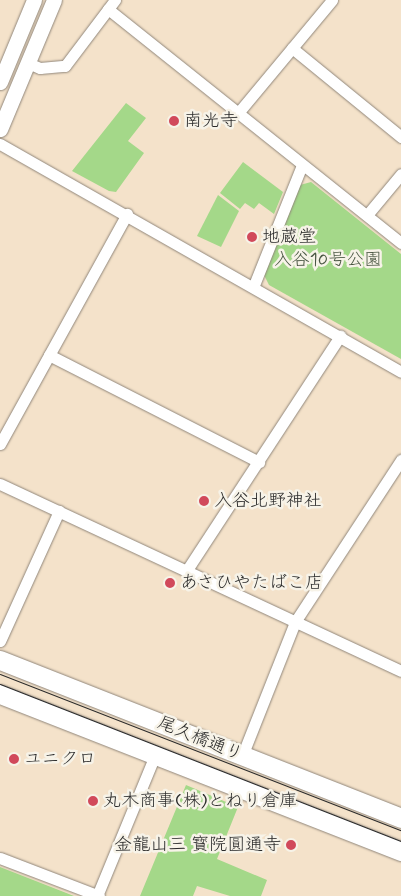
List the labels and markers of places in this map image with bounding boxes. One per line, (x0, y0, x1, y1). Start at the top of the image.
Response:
place label: 南光寺 (184, 110, 238, 132)
marker: 南光寺 (168, 115, 180, 127)
place label: 地蔵堂 (262, 226, 316, 248)
marker: 地蔵堂 (246, 231, 258, 243)
place label: 入谷北野神社 (214, 490, 322, 512)
marker: 入谷北野神社 (198, 495, 210, 507)
place label: あさひやたばこ店 (180, 572, 324, 594)
marker: あさひやたばこ店 (164, 577, 176, 589)
place label: ユニクロ (24, 748, 96, 770)
marker: ユニクロ (8, 753, 20, 765)
place label: 丸木商事(株)とねり倉庫 (103, 790, 297, 812)
marker: 丸木商事(株)とねり倉庫 (87, 795, 99, 807)
place label: 金龍山三 寳院圓通寺 (114, 834, 281, 856)
marker: 金龍山三 寳院圓通寺 (285, 839, 297, 851)

